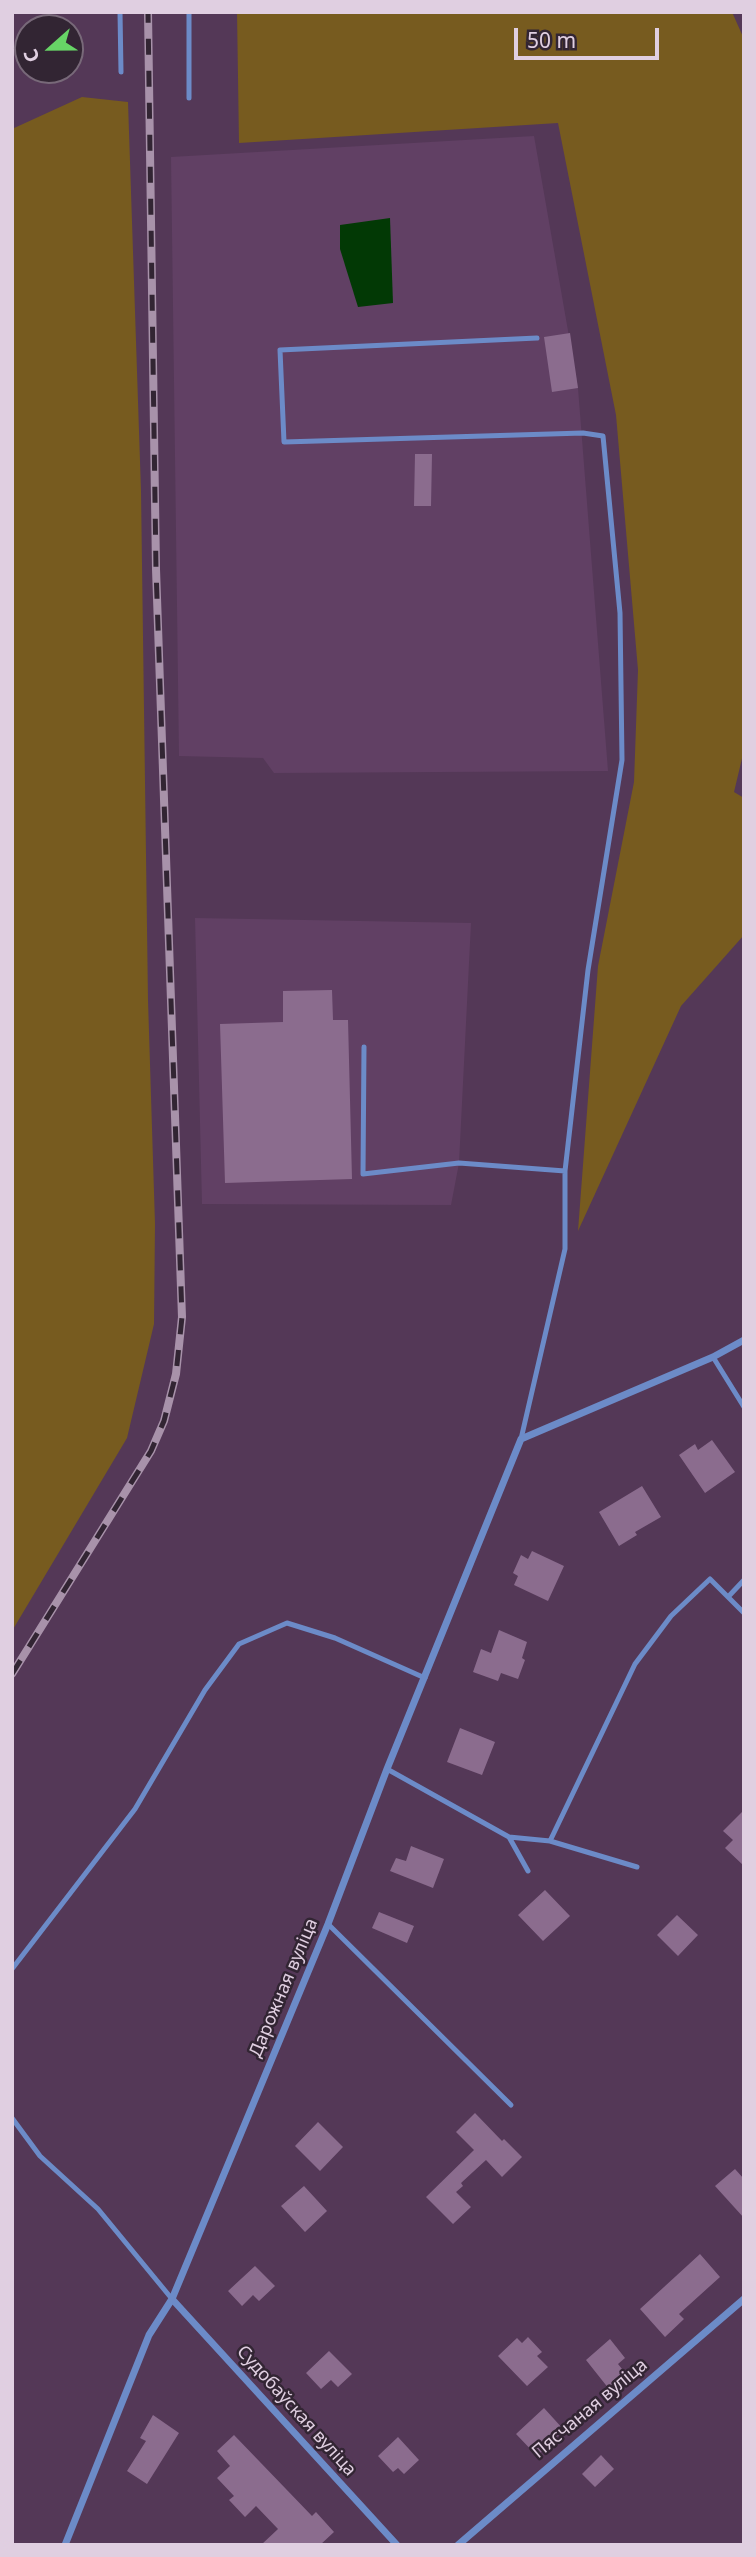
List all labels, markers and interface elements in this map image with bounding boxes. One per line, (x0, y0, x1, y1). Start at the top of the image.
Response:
north arrow (14, 14, 84, 84)
scale bar (518, 14, 663, 58)
text: 50 m (527, 26, 576, 54)
text: С (17, 45, 46, 66)
street label: Дарожная вуліца (245, 1915, 323, 2061)
street label: Судобаўская вуліца (232, 2341, 360, 2481)
street label: Пясчаная вуліца (528, 2355, 652, 2463)

